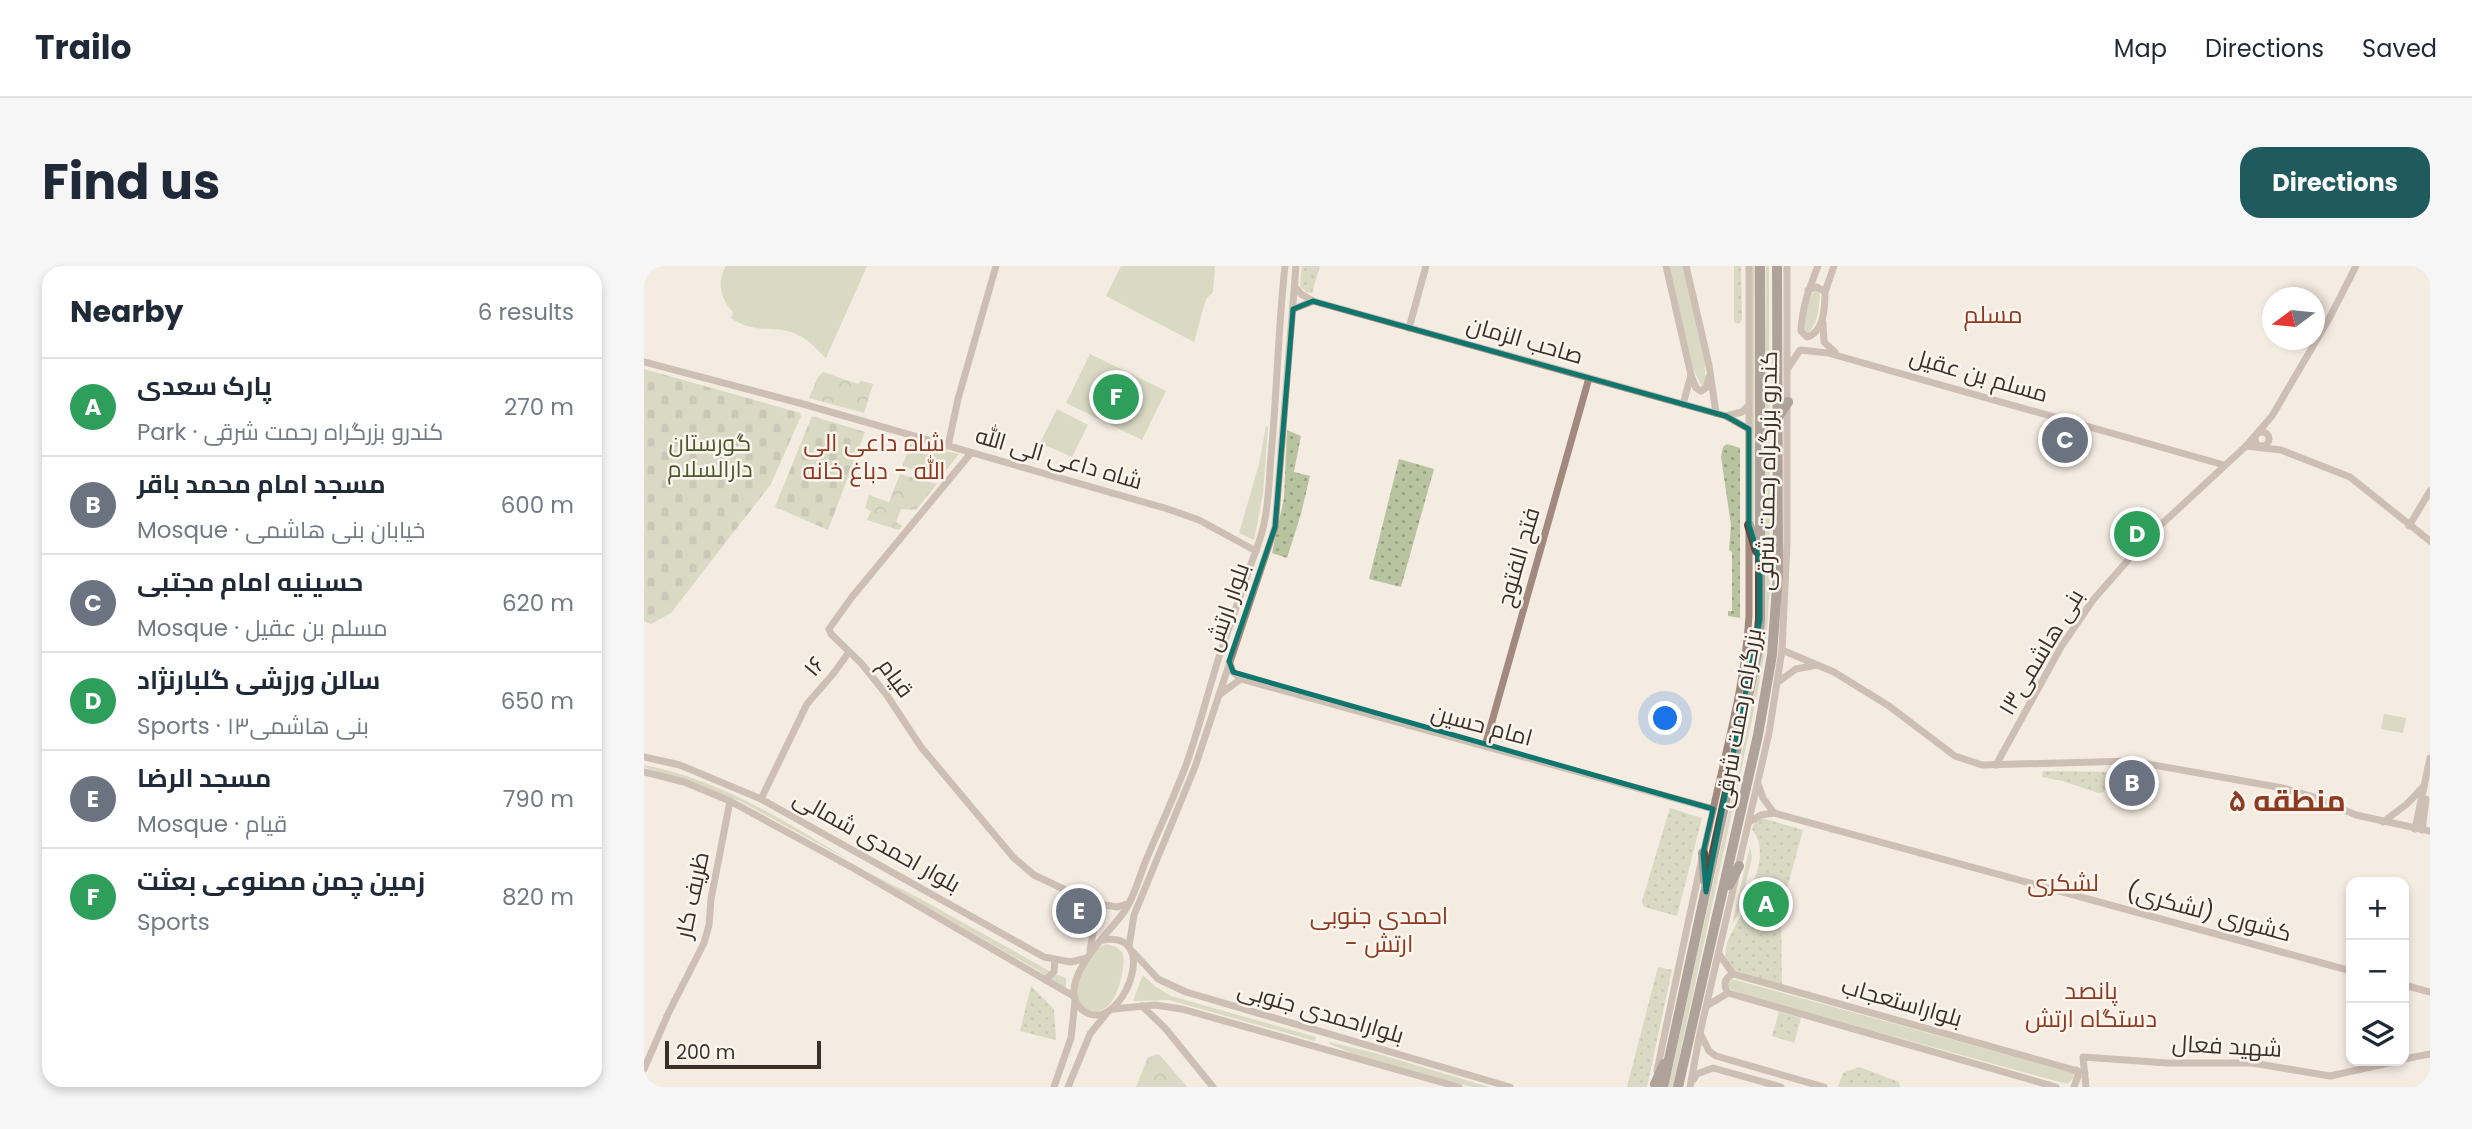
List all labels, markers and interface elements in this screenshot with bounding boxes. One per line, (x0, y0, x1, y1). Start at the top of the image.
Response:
text: Trailo (35, 24, 132, 71)
text: Map (2114, 32, 2167, 65)
text: Directions (2205, 32, 2324, 65)
text: Saved (2362, 32, 2437, 65)
button: Directions (2240, 147, 2430, 218)
text: Find us (42, 148, 220, 216)
north arrow (2262, 287, 2325, 350)
text: Nearby (70, 290, 184, 333)
text: 6 results (478, 296, 574, 328)
district label: مسلم (1963, 298, 2023, 331)
street label: صاحب الزمان (1463, 308, 1587, 372)
street label: مسلم بن عقیل (1906, 340, 2052, 410)
street label: کندرو بزرگراه رحمت شرقی (1749, 351, 1785, 591)
text: پارک سعدی (137, 368, 272, 404)
pin: F (1093, 371, 1139, 423)
text: A (85, 391, 101, 423)
text: 270 m (504, 391, 574, 423)
pin: C (2042, 414, 2088, 466)
text: Park · کندرو بزرگراه رحمت شرقی (137, 416, 443, 448)
street label: شاه داعی الی الله (972, 419, 1146, 497)
district label: شاه داعی الی الله - دباغ خانه (802, 426, 946, 487)
park label: گورستان دارالسلام (667, 427, 753, 485)
text: مسجد امام محمد باقر (137, 466, 386, 502)
text: B (85, 489, 101, 521)
text: 600 m (501, 489, 574, 521)
street label: فتح الفتوح (1489, 504, 1547, 610)
pin: D (2114, 508, 2160, 560)
text: Mosque · خیابان بنی هاشمی (137, 514, 425, 546)
street label: بلوار ارتش (1197, 558, 1257, 656)
text: حسینیه امام مجتبی (137, 564, 363, 600)
street label: بنی هاشمی۱۳ (1991, 583, 2091, 721)
text: C (84, 587, 102, 619)
text: 620 m (502, 587, 574, 619)
text: Mosque · مسلم بن عقیل (137, 612, 388, 644)
street label: بزرگراه رحمت شرقی (1706, 626, 1770, 810)
street label: ۱۶ (796, 649, 832, 683)
street label: قیام (871, 652, 921, 704)
text: سالن ورزشی گلبارنژاد (137, 662, 380, 698)
text: D (85, 685, 101, 717)
text: 650 m (501, 685, 574, 717)
street label: امام حسین (1428, 696, 1536, 754)
your location (1648, 701, 1682, 735)
text: Sports · بنی هاشمی۱۳ (137, 710, 369, 742)
pin: B (2109, 757, 2155, 809)
text: مسجد الرضا (137, 760, 271, 796)
district label: منطقه ۵ (2228, 779, 2346, 822)
street label: بلوار احمدی شمالی (788, 782, 966, 900)
text: E (87, 783, 99, 815)
text: 790 m (503, 783, 574, 815)
text: Mosque · قیام (137, 808, 287, 840)
street label: ظریف کار (667, 849, 717, 943)
text: زمین چمن مصنوعی بعثت (137, 863, 425, 899)
district label: لشکری (2027, 866, 2099, 899)
street label: کشوری (لشکری) (2123, 875, 2295, 949)
map controls (2346, 877, 2409, 1066)
button: + (2346, 877, 2409, 940)
pin: A (1743, 878, 1789, 930)
text: F (87, 881, 99, 913)
text: 820 m (502, 881, 574, 913)
pin: E (1056, 885, 1102, 937)
district label: احمدی جنوبی - ارتش (1310, 899, 1448, 960)
text: Sports (137, 906, 210, 938)
button: − (2346, 940, 2409, 1003)
street label: بلواراستعجاب (1838, 970, 1966, 1034)
street label: بلواراحمدی جنوبی (1234, 973, 1408, 1051)
district label: پانصد دستگاه ارتش (2025, 974, 2157, 1035)
button: layers (2346, 1003, 2409, 1066)
street label: شهید فعال (2171, 1027, 2283, 1065)
scale bar (665, 1038, 821, 1070)
text: 200 m (676, 1039, 735, 1066)

